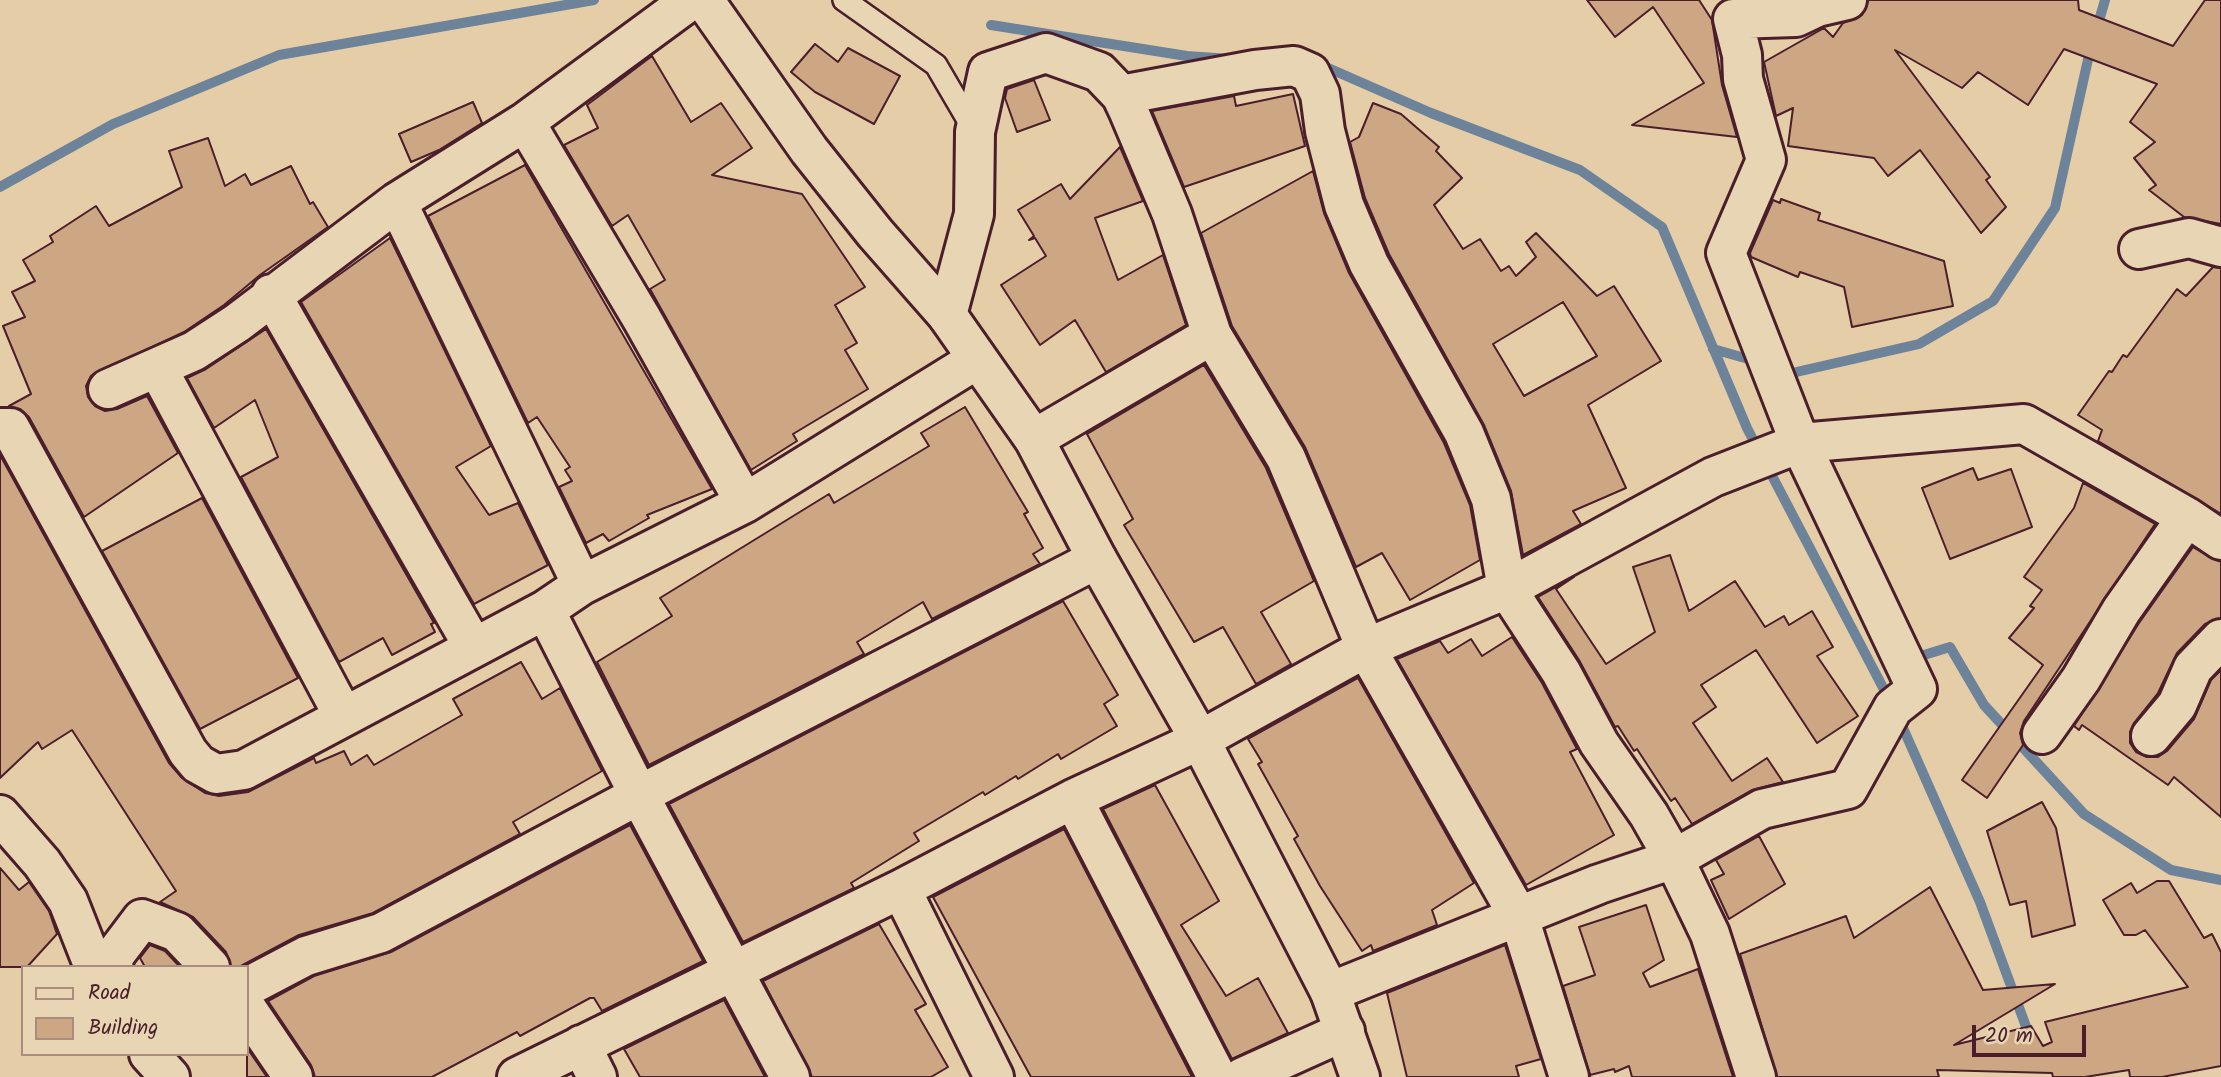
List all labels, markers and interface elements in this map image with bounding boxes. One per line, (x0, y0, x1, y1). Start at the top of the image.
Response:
legend (21, 965, 248, 1056)
text: Road (88, 977, 130, 1010)
scale bar (1976, 1010, 2090, 1054)
text: Building (88, 1012, 158, 1045)
text: 20 m (1985, 1020, 2033, 1053)

